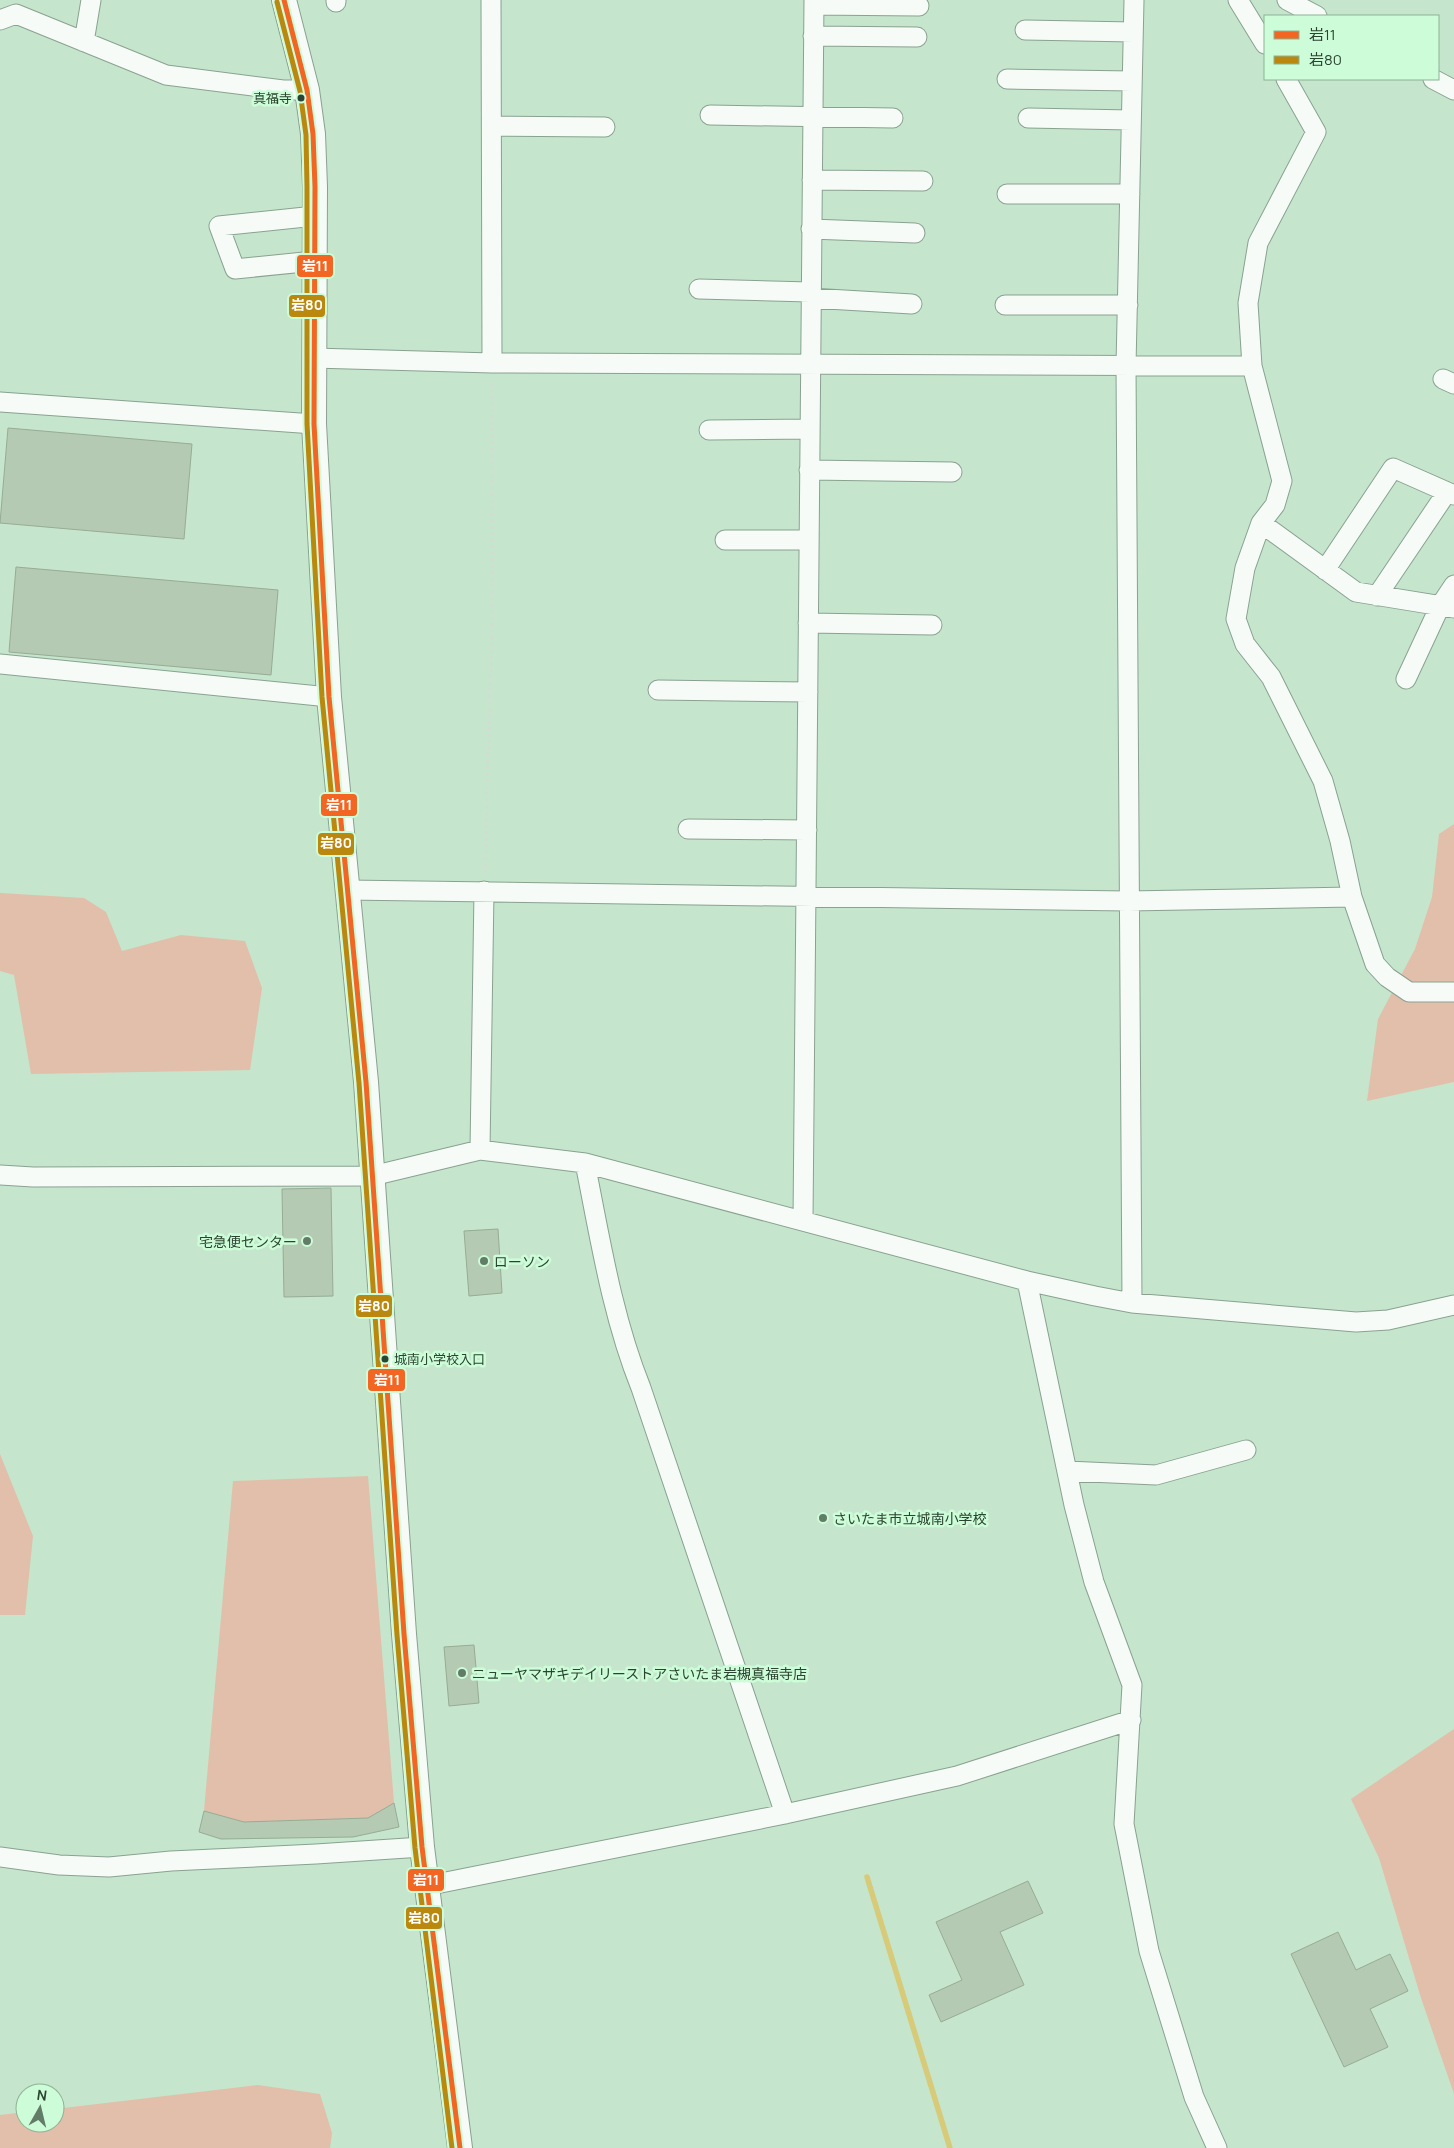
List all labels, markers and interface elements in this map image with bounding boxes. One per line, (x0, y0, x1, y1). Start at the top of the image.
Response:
legend (1264, 15, 1439, 80)
text: 岩11 (1309, 24, 1336, 45)
text: 岩80 (1309, 49, 1342, 70)
place label: 真福寺 (253, 89, 292, 107)
marker: 真福寺 (296, 93, 306, 103)
line badge: 岩11 (296, 254, 334, 278)
text: 岩11 (302, 256, 328, 275)
line badge: 岩80 (288, 294, 326, 318)
text: 岩80 (291, 295, 323, 314)
line badge: 岩11 (320, 793, 358, 817)
text: 岩11 (326, 795, 352, 814)
line badge: 岩80 (317, 832, 355, 856)
text: 岩80 (320, 833, 352, 852)
place label: 宅急便センター (199, 1232, 297, 1251)
marker: 宅急便センター (301, 1235, 313, 1247)
place label: ローソン (494, 1252, 550, 1271)
marker: ローソン (478, 1255, 490, 1267)
line badge: 岩80 (355, 1294, 393, 1318)
text: 岩80 (358, 1296, 390, 1315)
place label: 城南小学校入口 (394, 1350, 485, 1368)
marker: 城南小学校入口 (380, 1354, 390, 1364)
line badge: 岩11 (367, 1368, 406, 1392)
text: 岩11 (374, 1370, 400, 1389)
place label: さいたま市立城南小学校 (833, 1509, 987, 1528)
marker: さいたま市立城南小学校 (817, 1512, 829, 1524)
place label: ニューヤマザキデイリーストアさいたま岩槻真福寺店 (472, 1664, 807, 1683)
marker: ニューヤマザキデイリーストアさいたま岩槻真福寺店 (456, 1667, 468, 1679)
line badge: 岩11 (407, 1868, 445, 1892)
text: 岩11 (413, 1870, 439, 1889)
line badge: 岩80 (405, 1906, 443, 1930)
text: 岩80 (408, 1908, 440, 1927)
north arrow (15, 2083, 65, 2133)
text: N (36, 2085, 48, 2105)

